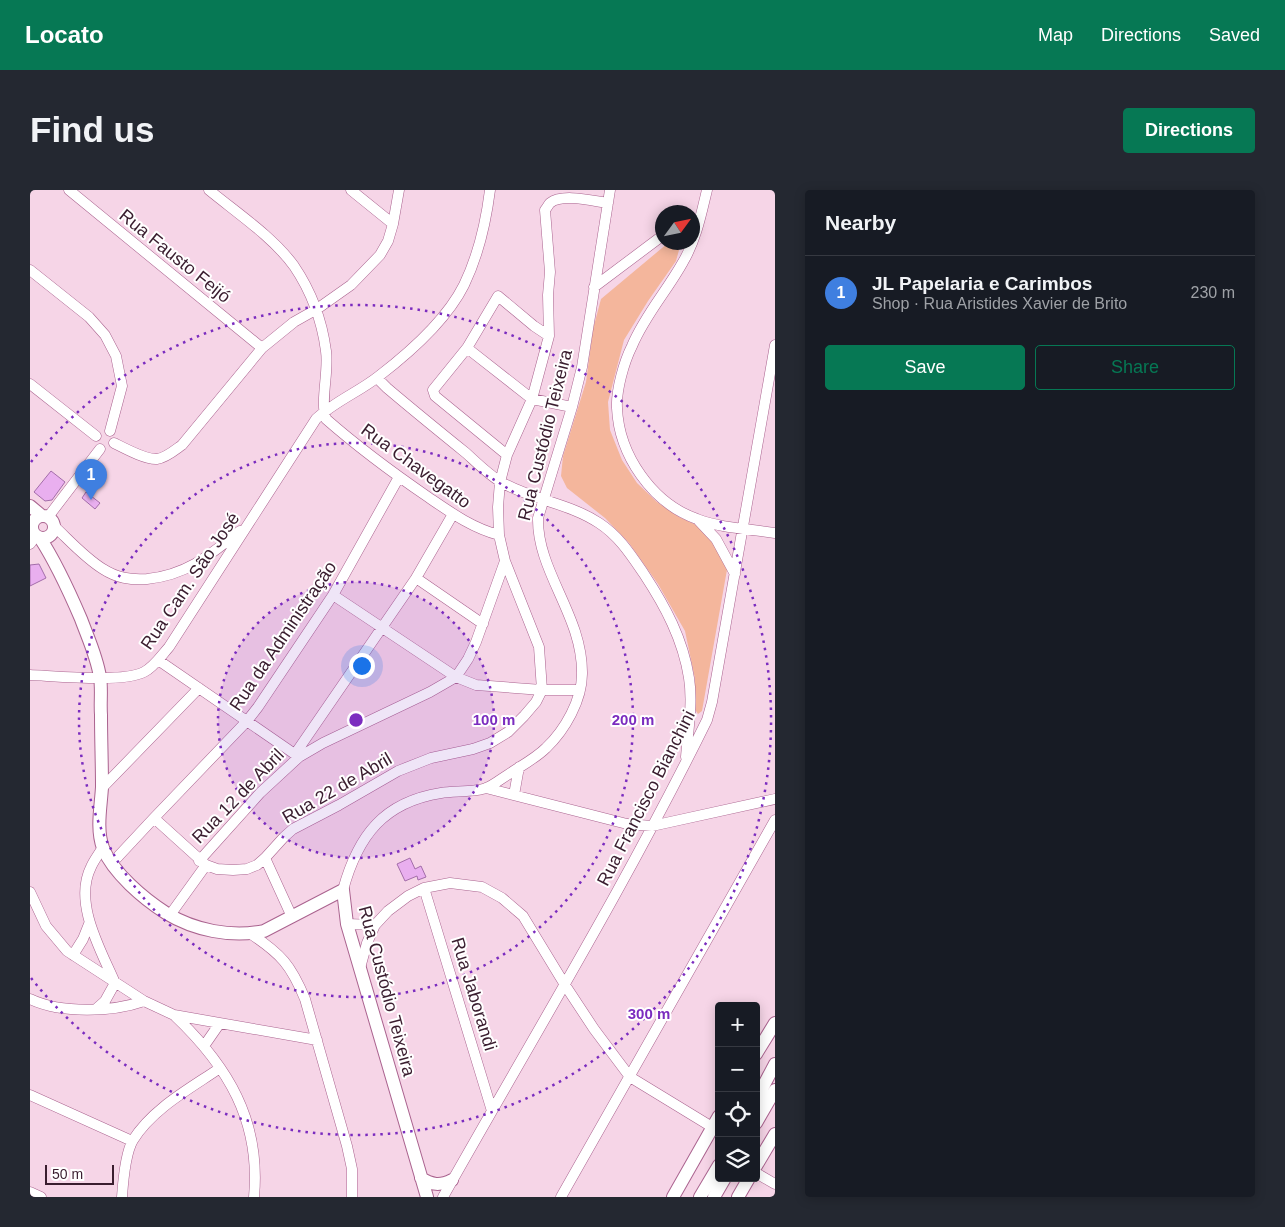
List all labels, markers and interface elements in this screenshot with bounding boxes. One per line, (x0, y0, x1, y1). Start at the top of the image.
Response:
text: Locato (25, 21, 104, 48)
text: Map (1038, 25, 1073, 45)
text: Directions (1101, 25, 1181, 45)
text: Saved (1209, 25, 1260, 45)
button: Directions (1123, 108, 1255, 153)
text: Find us (30, 110, 154, 149)
street label: Rua Fausto Feijó (115, 205, 235, 307)
north arrow (655, 205, 700, 250)
text: Nearby (825, 211, 896, 234)
text: JL Papelaria e Carimbos (872, 273, 1092, 294)
text: 1 (837, 284, 845, 301)
text: 230 m (1191, 284, 1235, 301)
text: Shop · Rua Aristides Xavier de Brito (872, 295, 1127, 312)
button: Save (825, 345, 1025, 390)
button: Share (1035, 345, 1235, 390)
street label: Rua Custódio Teixeira (514, 346, 576, 523)
street label: Rua Chavegatto (357, 420, 475, 512)
pin: 1 (75, 459, 107, 500)
street label: Rua Cam. São José (137, 509, 243, 653)
street label: Rua da Administração (225, 557, 341, 715)
your location (349, 653, 375, 679)
street label: Rua Francisco Bianchini (593, 707, 699, 889)
centre of rings (347, 711, 365, 729)
text: 100 m (473, 711, 515, 728)
text: 200 m (612, 711, 654, 728)
street label: Rua 12 de Abril (188, 745, 288, 847)
street label: Rua 22 de Abril (279, 749, 395, 827)
street label: Rua Custódio Teixeira (355, 904, 420, 1079)
street label: Rua Jaborandi (447, 935, 501, 1053)
map controls (715, 1002, 760, 1182)
button: + (715, 1002, 760, 1047)
text: 300 m (628, 1005, 670, 1022)
button: − (715, 1047, 760, 1092)
button: locate (715, 1092, 760, 1137)
button: layers (715, 1137, 760, 1182)
scale bar (45, 1162, 114, 1185)
text: 50 m (52, 1166, 83, 1182)

